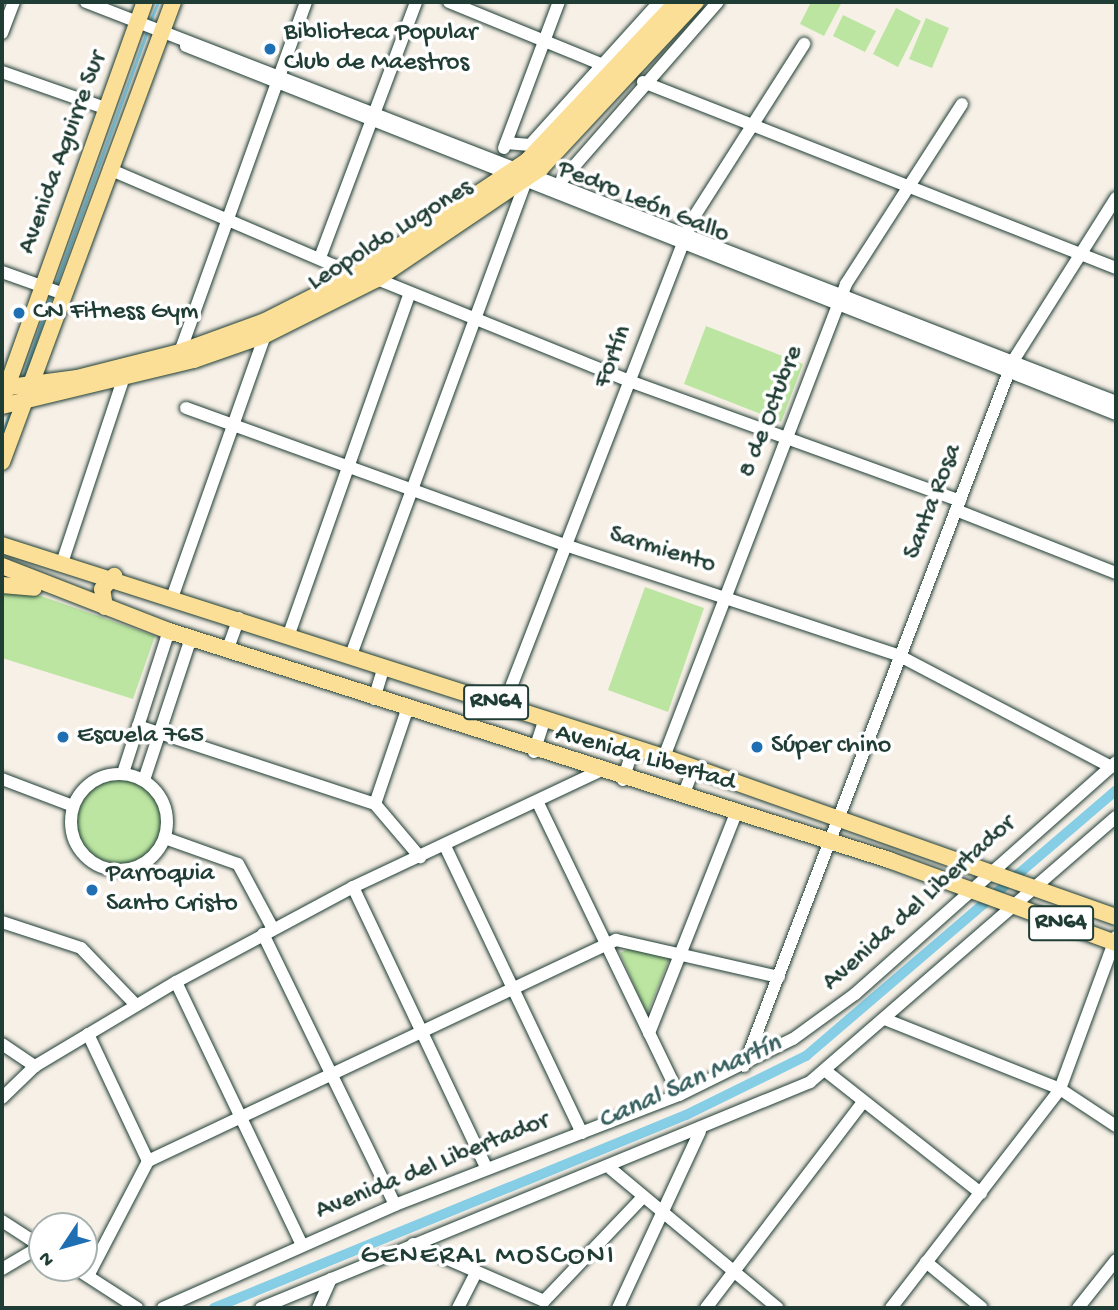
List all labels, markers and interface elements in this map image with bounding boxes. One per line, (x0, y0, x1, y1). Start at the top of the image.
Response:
place label: Biblioteca Popular Club de Maestros (284, 18, 477, 80)
marker: Biblioteca Popular Club de Maestros (262, 41, 278, 57)
street label: Avenida Aguirre Sur (13, 47, 115, 259)
street label: Pedro León Gallo (553, 154, 733, 252)
street label: Leopoldo Lugones (303, 173, 479, 299)
place label: CN Fitness Gym (33, 297, 199, 329)
marker: CN Fitness Gym (11, 305, 27, 321)
street label: Fortín (588, 321, 640, 393)
street label: 8 de Octubre (733, 342, 811, 482)
street label: Santa Rosa (898, 440, 970, 564)
street label: Sarmiento (605, 520, 719, 582)
road number: RN64 (463, 682, 529, 722)
street label: Avenida Libertad (551, 718, 739, 800)
place label: Escuela 765 (77, 721, 204, 753)
marker: Escuela 765 (55, 729, 71, 745)
place label: Súper chino (771, 731, 891, 763)
marker: Súper chino (749, 739, 765, 755)
street label: Avenida del Libertador (817, 809, 1023, 999)
place label: Parroquia Santo Cristo (106, 859, 238, 920)
marker: Parroquia Santo Cristo (84, 882, 100, 898)
road number: RN64 (1028, 903, 1094, 944)
water label: Canal San Martín (593, 1028, 787, 1138)
street label: Avenida del Libertador (312, 1106, 554, 1228)
north arrow (28, 1212, 98, 1282)
district label: GENERAL MOSCONI (362, 1240, 614, 1274)
text: N (34, 1247, 60, 1270)

